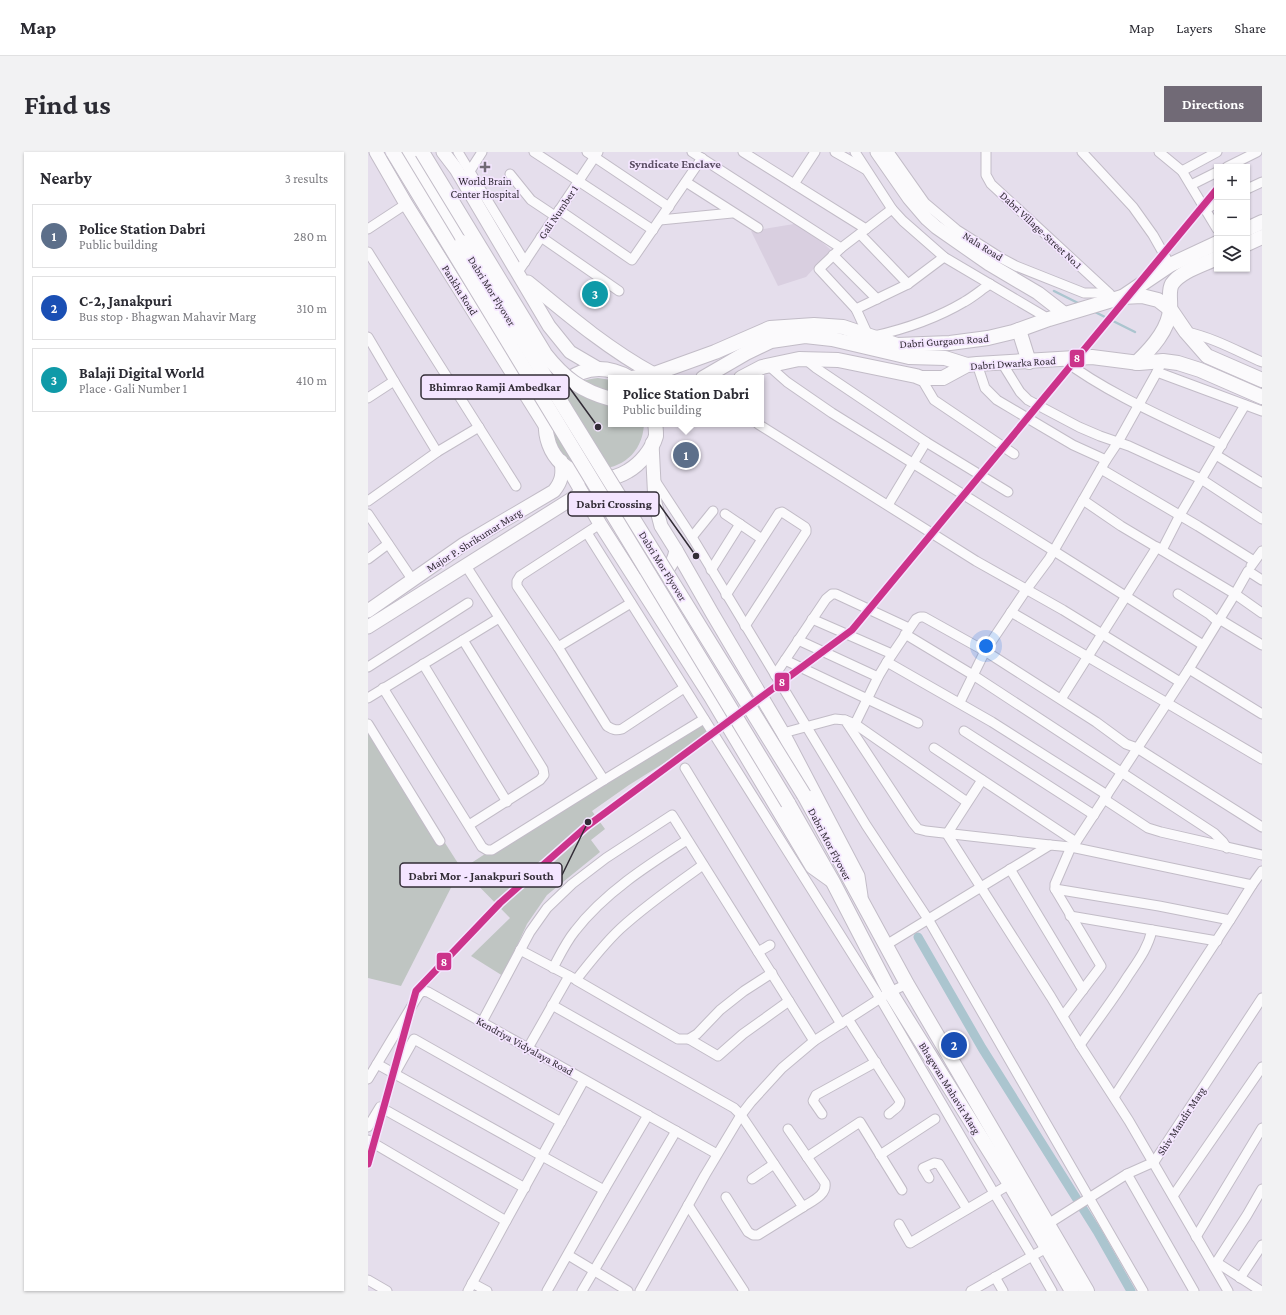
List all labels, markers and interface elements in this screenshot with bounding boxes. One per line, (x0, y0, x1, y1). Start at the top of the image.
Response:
text: Map (20, 17, 56, 38)
text: Map (1129, 20, 1154, 36)
text: Layers (1176, 20, 1213, 36)
text: Share (1235, 20, 1266, 36)
button: Directions (1164, 86, 1262, 122)
text: Find us (24, 89, 111, 120)
district label: Syndicate Enclave (629, 157, 721, 171)
marker: World Brain Center Hospital (479, 161, 491, 173)
map controls (1214, 164, 1250, 272)
button: + (1214, 164, 1250, 200)
text: Nearby (40, 169, 92, 188)
text: 3 results (285, 171, 328, 186)
place label: World Brain Center Hospital (451, 175, 519, 201)
street label: Gali Number 1 (536, 183, 580, 241)
street label: Dabri Village-Street No.1 (997, 189, 1085, 272)
button: − (1214, 200, 1250, 236)
text: Police Station Dabri (79, 221, 205, 237)
text: 1 (52, 229, 56, 244)
text: 280 m (294, 229, 327, 244)
street label: Nala Road (961, 229, 1005, 263)
button: layers (1214, 236, 1250, 272)
text: Public building (79, 237, 158, 252)
street label: Dabri Mor Flyover (465, 254, 518, 329)
street label: Pankha Road (440, 263, 480, 318)
pin: 3 (582, 279, 608, 309)
text: C-2, Janakpuri (79, 293, 172, 309)
text: 2 (51, 301, 57, 316)
text: 310 m (296, 301, 327, 316)
text: Bus stop · Bhagwan Mahavir Marg (79, 309, 256, 324)
street label: Dabri Gurgaon Road (899, 332, 989, 351)
line badge: 8 (1069, 349, 1085, 368)
text: 8 (1074, 352, 1080, 364)
street label: Dabri Dwarka Road (970, 354, 1056, 372)
text: Balaji Digital World (79, 365, 204, 381)
text: 3 (51, 373, 57, 388)
text: 410 m (296, 373, 327, 388)
callout: Bhimrao Ramji Ambedkar (421, 375, 569, 399)
popup (608, 375, 764, 427)
text: Bhimrao Ramji Ambedkar (429, 380, 561, 394)
text: Place · Gali Number 1 (79, 381, 187, 396)
text: Police Station Dabri (623, 386, 749, 402)
text: Public building (623, 402, 701, 417)
pin: 1 (673, 440, 699, 470)
callout: Dabri Crossing (568, 492, 659, 516)
text: Dabri Crossing (576, 497, 652, 511)
street label: Major P. Shrikumar Marg (424, 505, 525, 575)
street label: Dabri Mor Flyover (636, 529, 689, 604)
your location (976, 636, 996, 656)
line badge: 8 (774, 672, 790, 692)
text: 8 (779, 676, 785, 688)
street label: Dabri Mor Flyover (805, 806, 854, 883)
callout: Dabri Mor - Janakpuri South (400, 863, 562, 887)
text: Dabri Mor - Janakpuri South (408, 869, 554, 883)
line badge: 8 (436, 952, 452, 971)
text: 8 (441, 956, 447, 968)
street label: Kendriya Vidyalaya Road (474, 1014, 576, 1079)
pin: 2 (941, 1030, 967, 1060)
street label: Bhagwan Mahavir Marg (916, 1040, 983, 1137)
street label: Shiv Mandir Marg (1154, 1084, 1209, 1158)

